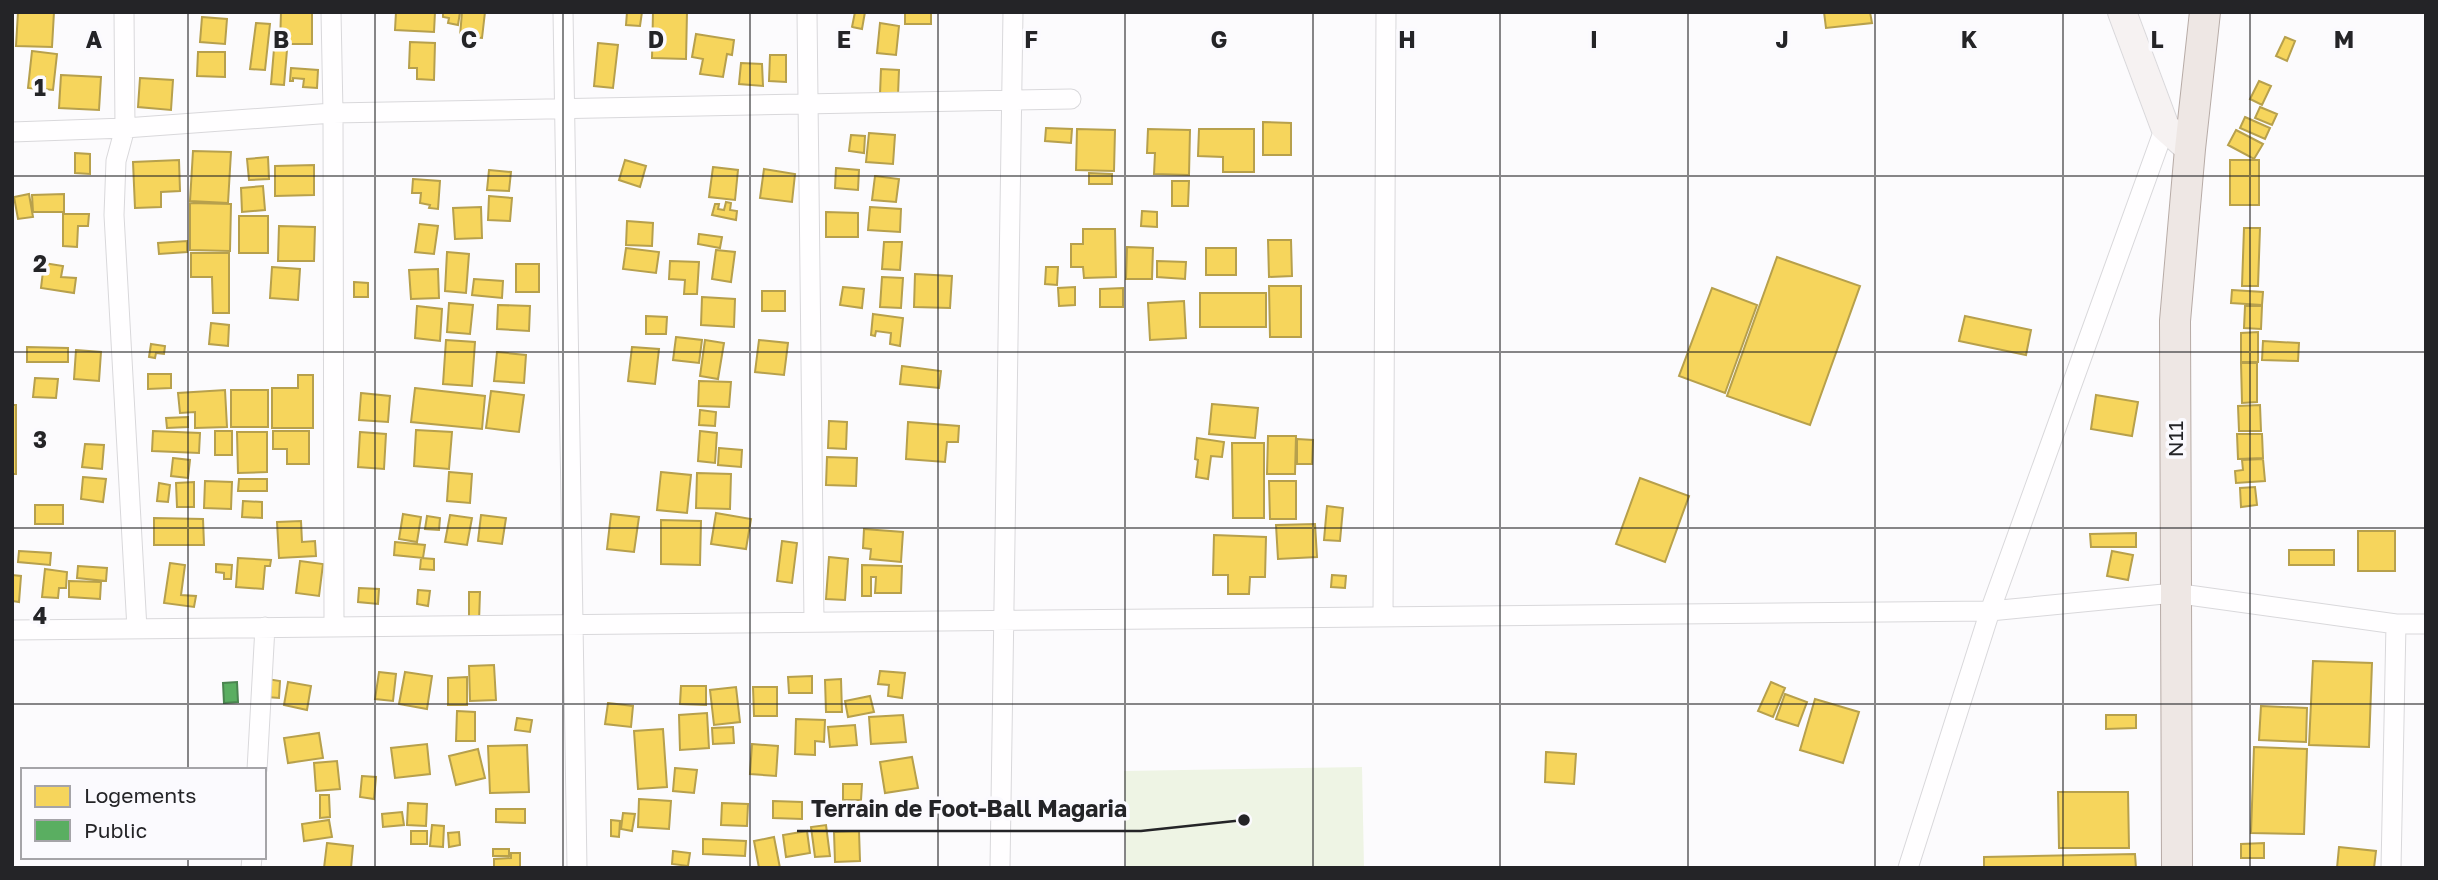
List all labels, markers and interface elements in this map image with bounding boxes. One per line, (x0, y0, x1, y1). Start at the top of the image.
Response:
text: A (86, 25, 103, 53)
text: B (273, 25, 289, 53)
text: C (461, 25, 477, 53)
text: D (648, 25, 664, 53)
text: E (837, 25, 851, 53)
text: F (1024, 25, 1038, 53)
text: G (1211, 25, 1227, 53)
text: H (1398, 25, 1416, 53)
text: I (1590, 25, 1598, 53)
text: J (1775, 25, 1789, 53)
text: K (1961, 25, 1978, 53)
text: L (2150, 25, 2164, 53)
text: M (2334, 25, 2354, 53)
text: 1 (34, 73, 46, 101)
text: 2 (33, 249, 47, 277)
street label: N11 (2162, 421, 2188, 457)
text: 3 (33, 425, 47, 453)
text: 4 (33, 601, 47, 629)
legend (21, 768, 266, 859)
text: Logements (84, 782, 196, 808)
callout: Terrain de Foot-Ball Magaria (797, 787, 1141, 831)
text: Terrain de Foot-Ball Magaria (811, 794, 1127, 822)
text: Public (84, 817, 147, 843)

